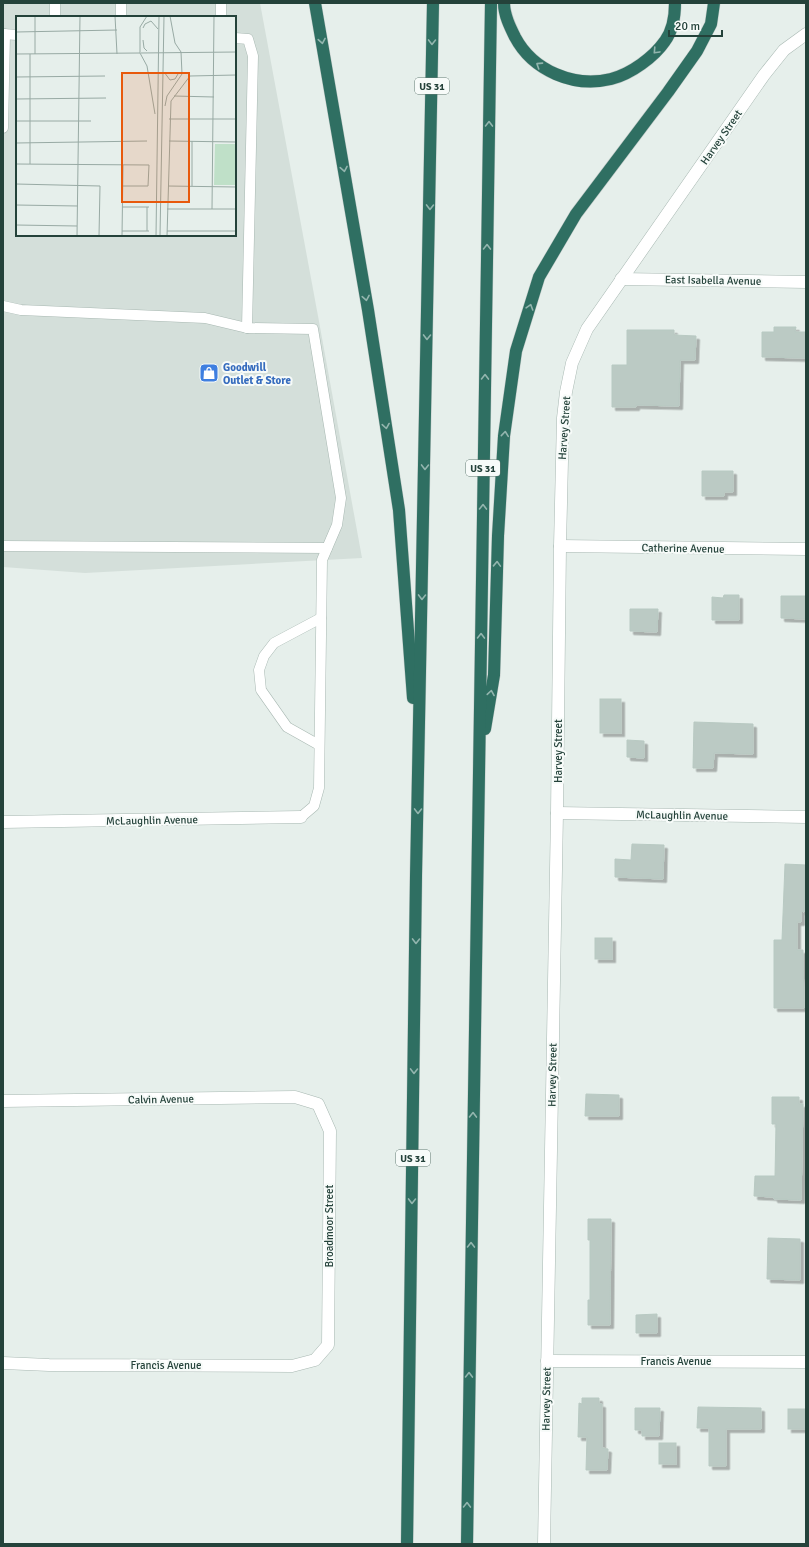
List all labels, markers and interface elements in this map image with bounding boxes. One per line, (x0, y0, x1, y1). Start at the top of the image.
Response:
scale bar (669, 12, 722, 38)
inset map (16, 16, 236, 236)
text: 20 m (675, 19, 700, 34)
one-way arrow (318, 38, 326, 44)
one-way arrow (428, 39, 437, 45)
one-way arrow (654, 46, 661, 54)
one-way arrow (536, 62, 543, 70)
road number: US 31 (415, 78, 449, 94)
street label: Harvey Street (698, 107, 745, 167)
one-way arrow (485, 121, 493, 127)
one-way arrow (339, 166, 348, 173)
one-way arrow (426, 204, 434, 210)
one-way arrow (483, 244, 491, 250)
street label: East Isabella Avenue (665, 273, 761, 288)
one-way arrow (361, 294, 370, 301)
one-way arrow (525, 303, 533, 310)
one-way arrow (423, 334, 431, 340)
place label: Goodwill Outlet & Store (223, 361, 292, 387)
shop icon: Goodwill Outlet & Store (198, 362, 220, 384)
one-way arrow (481, 374, 489, 380)
street label: Harvey Street (556, 396, 573, 460)
one-way arrow (381, 423, 390, 429)
one-way arrow (500, 431, 509, 437)
road number: US 31 (466, 460, 500, 476)
one-way arrow (421, 464, 429, 470)
one-way arrow (479, 504, 487, 510)
street label: Catherine Avenue (641, 541, 725, 556)
one-way arrow (493, 561, 501, 567)
one-way arrow (418, 594, 426, 600)
one-way arrow (476, 633, 485, 639)
one-way arrow (486, 690, 495, 697)
street label: Harvey Street (552, 719, 565, 783)
one-way arrow (414, 808, 422, 814)
street label: McLaughlin Avenue (636, 808, 728, 823)
street label: McLaughlin Avenue (106, 813, 198, 828)
one-way arrow (411, 938, 420, 944)
street label: Harvey Street (545, 1043, 560, 1107)
one-way arrow (410, 1068, 418, 1074)
street label: Calvin Avenue (128, 1092, 194, 1107)
one-way arrow (469, 1112, 477, 1118)
road number: US 31 (396, 1150, 430, 1166)
street label: Broadmoor Street (323, 1184, 336, 1267)
one-way arrow (408, 1198, 416, 1204)
one-way arrow (467, 1242, 475, 1248)
street label: Francis Avenue (641, 1355, 711, 1368)
street label: Francis Avenue (131, 1359, 201, 1372)
street label: Harvey Street (539, 1367, 554, 1431)
one-way arrow (465, 1372, 473, 1378)
one-way arrow (463, 1502, 471, 1508)

